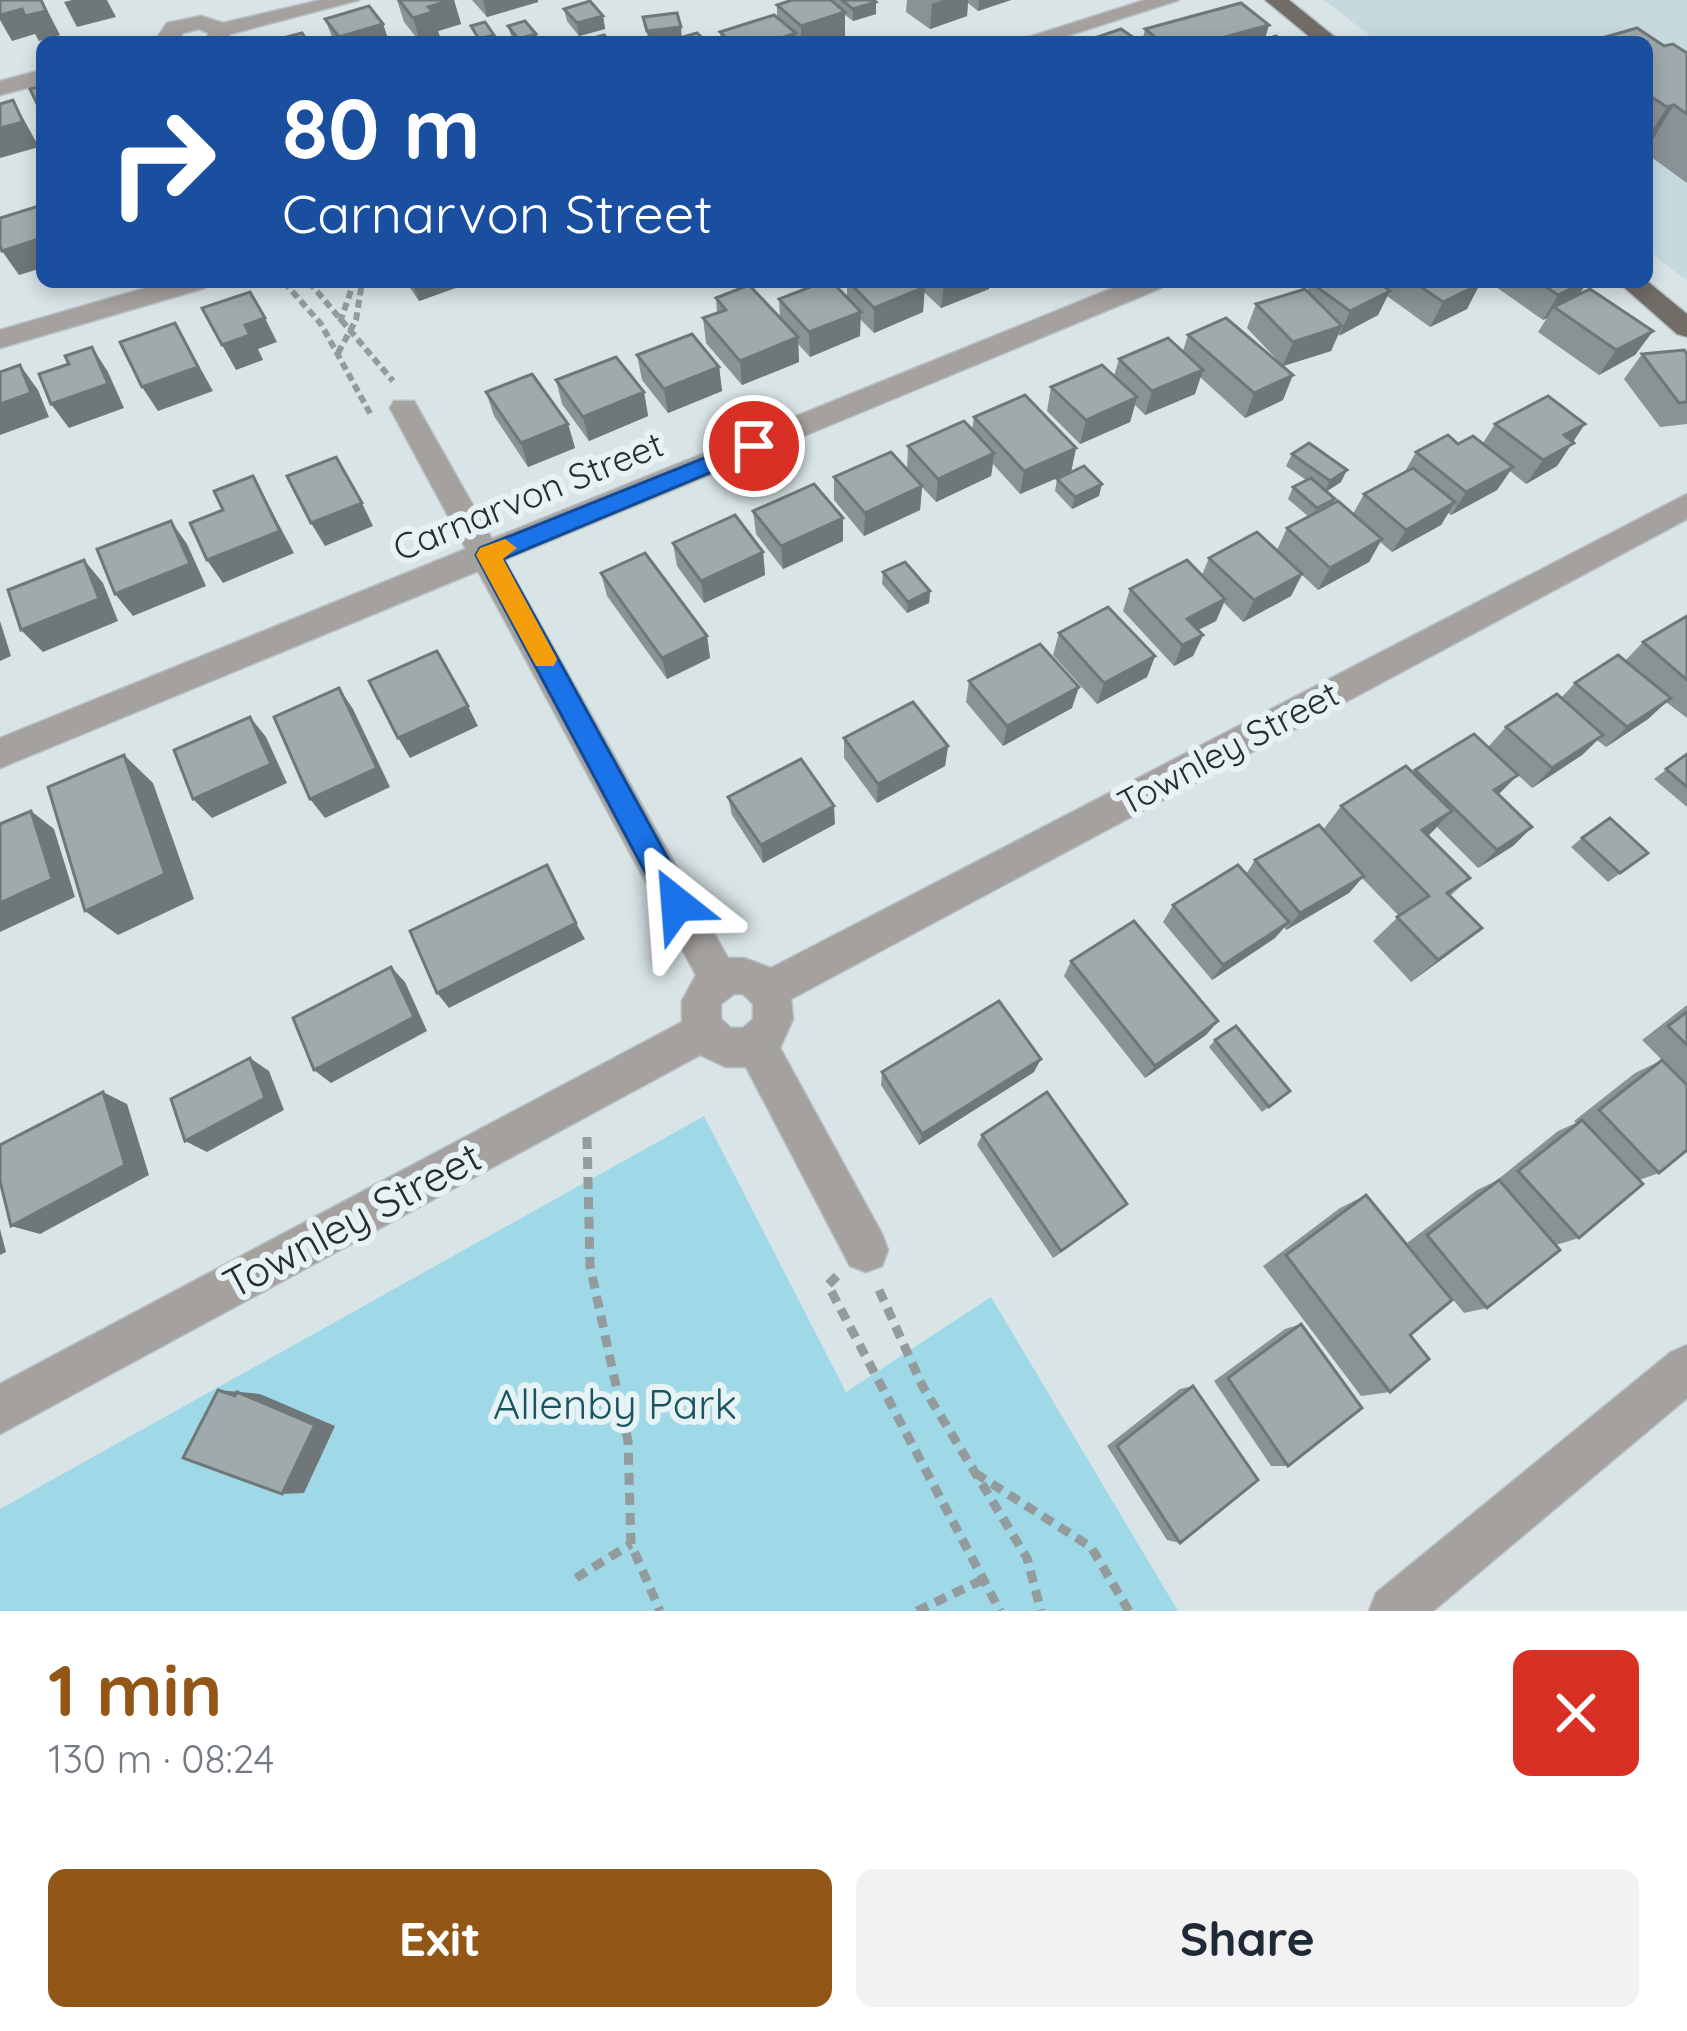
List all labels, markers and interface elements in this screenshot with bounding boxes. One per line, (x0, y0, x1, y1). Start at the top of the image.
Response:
text: 80 m (282, 75, 481, 180)
icon: right (84, 84, 240, 240)
text: Carnarvon Street (282, 179, 713, 247)
pin (703, 395, 805, 497)
icon: arrive (721, 413, 787, 479)
street label: Carnarvon Street (386, 421, 669, 570)
street label: Townley Street (1110, 670, 1346, 825)
position arrow (614, 841, 740, 967)
street label: Townley Street (214, 1129, 490, 1310)
park label: Allenby Park (493, 1377, 737, 1430)
text: 1 min (48, 1644, 222, 1734)
button: close (1513, 1650, 1639, 1776)
text: 130 m · 08:24 (48, 1734, 274, 1783)
button: Exit (48, 1869, 832, 2007)
button: Share (856, 1869, 1639, 2007)

